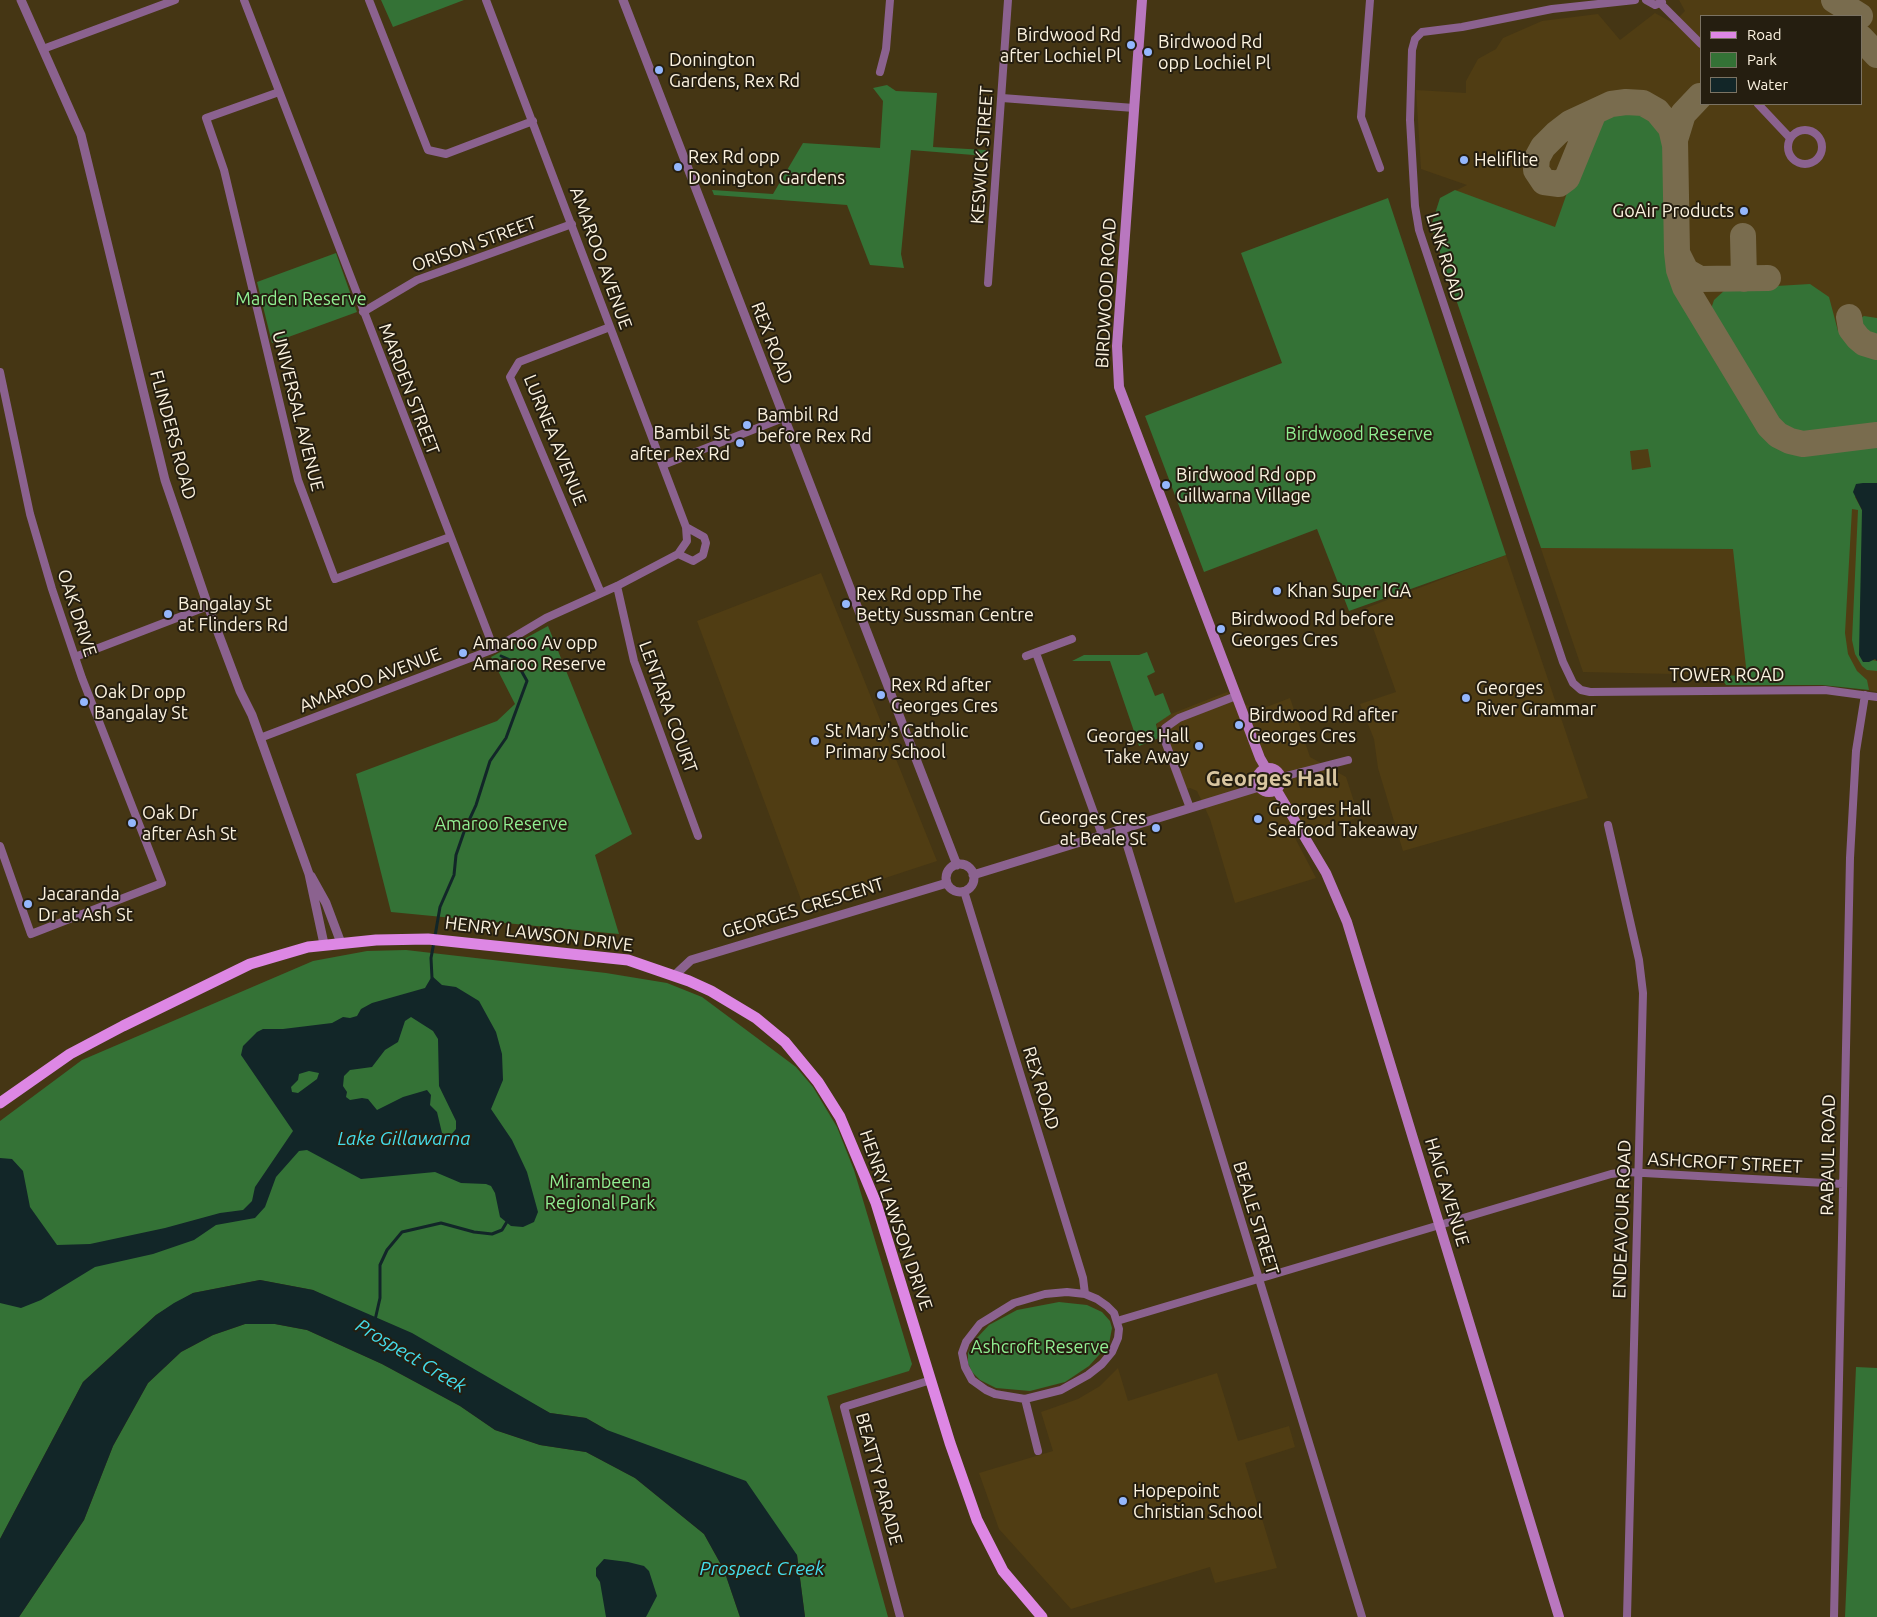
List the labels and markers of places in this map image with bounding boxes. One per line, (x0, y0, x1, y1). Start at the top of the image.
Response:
place label: Birdwood Rd after Lochiel Pl (1000, 24, 1121, 66)
place label: Birdwood Rd opp Lochiel Pl (1158, 31, 1271, 74)
marker: Birdwood Rd after Lochiel Pl (1125, 39, 1137, 51)
marker: Birdwood Rd opp Lochiel Pl (1142, 46, 1154, 58)
place label: Donington Gardens, Rex Rd (669, 49, 800, 92)
marker: Donington Gardens, Rex Rd (653, 64, 665, 76)
place label: Rex Rd opp Donington Gardens (688, 146, 845, 188)
place label: Heliflite (1474, 149, 1538, 171)
marker: Heliflite (1458, 154, 1470, 166)
marker: Rex Rd opp Donington Gardens (672, 161, 684, 173)
place label: GoAir Products (1612, 200, 1734, 222)
marker: GoAir Products (1738, 205, 1750, 217)
place label: Bambil Rd before Rex Rd (757, 404, 872, 446)
marker: Bambil Rd before Rex Rd (741, 419, 753, 431)
place label: Bambil St after Rex Rd (630, 422, 730, 464)
marker: Bambil St after Rex Rd (734, 437, 746, 449)
place label: Birdwood Rd opp Gillwarna Village (1176, 464, 1316, 506)
marker: Birdwood Rd opp Gillwarna Village (1160, 479, 1172, 491)
place label: Khan Super IGA (1287, 580, 1411, 602)
place label: Rex Rd opp The Betty Sussman Centre (856, 583, 1034, 626)
marker: Khan Super IGA (1271, 585, 1283, 597)
place label: Bangalay St at Flinders Rd (178, 593, 288, 636)
marker: Rex Rd opp The Betty Sussman Centre (840, 598, 852, 610)
marker: Bangalay St at Flinders Rd (162, 608, 174, 620)
place label: Birdwood Rd before Georges Cres (1231, 608, 1394, 650)
marker: Birdwood Rd before Georges Cres (1215, 623, 1227, 635)
place label: Amaroo Av opp Amaroo Reserve (473, 632, 606, 674)
marker: Amaroo Av opp Amaroo Reserve (457, 647, 469, 659)
place label: Rex Rd after Georges Cres (891, 674, 998, 716)
place label: Georges River Grammar (1476, 677, 1596, 720)
place label: Oak Dr opp Bangalay St (94, 681, 188, 724)
marker: Rex Rd after Georges Cres (875, 689, 887, 701)
marker: Georges River Grammar (1460, 692, 1472, 704)
marker: Oak Dr opp Bangalay St (78, 696, 90, 708)
place label: Birdwood Rd after Georges Cres (1249, 704, 1398, 746)
marker: Birdwood Rd after Georges Cres (1233, 719, 1245, 731)
place label: St Mary's Catholic Primary School (825, 720, 968, 762)
place label: Georges Hall Take Away (1086, 725, 1189, 768)
marker: St Mary's Catholic Primary School (809, 735, 821, 747)
marker: Georges Hall Take Away (1193, 740, 1205, 752)
place label: Georges Hall Seafood Takeaway (1268, 798, 1418, 841)
place label: Oak Dr after Ash St (142, 802, 237, 844)
place label: Georges Cres at Beale St (1039, 807, 1146, 850)
marker: Georges Hall Seafood Takeaway (1252, 813, 1264, 825)
marker: Oak Dr after Ash St (126, 817, 138, 829)
marker: Georges Cres at Beale St (1150, 822, 1162, 834)
place label: Jacaranda Dr at Ash St (38, 883, 133, 926)
marker: Jacaranda Dr at Ash St (22, 898, 34, 910)
place label: Hopepoint Christian School (1133, 1480, 1262, 1522)
marker: Hopepoint Christian School (1117, 1495, 1129, 1507)

